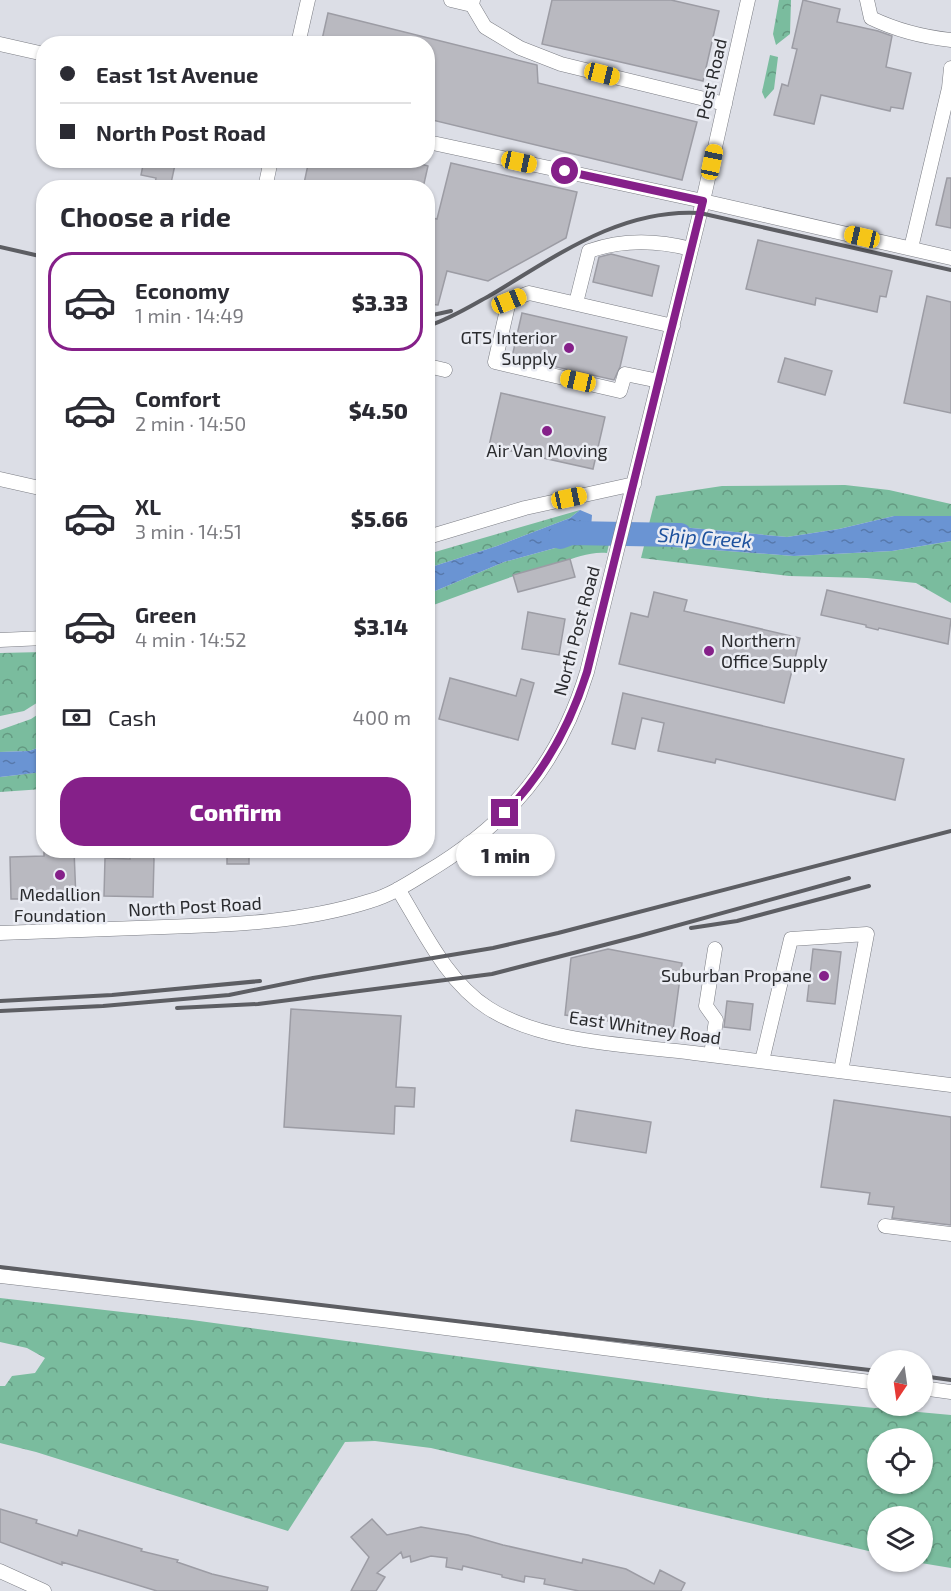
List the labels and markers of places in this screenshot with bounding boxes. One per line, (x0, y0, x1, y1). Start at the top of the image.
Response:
place label: GTS Interior Supply (460, 326, 557, 369)
marker: GTS Interior Supply (562, 341, 576, 355)
marker: Air Van Moving (540, 424, 554, 438)
place label: Air Van Moving (486, 439, 608, 461)
place label: Northern Office Supply (721, 629, 828, 672)
marker: Northern Office Supply (702, 644, 716, 658)
marker: Medallion Foundation (53, 868, 67, 882)
place label: Medallion Foundation (14, 883, 106, 926)
place label: Suburban Propane (661, 964, 812, 986)
marker: Suburban Propane (817, 969, 831, 983)

